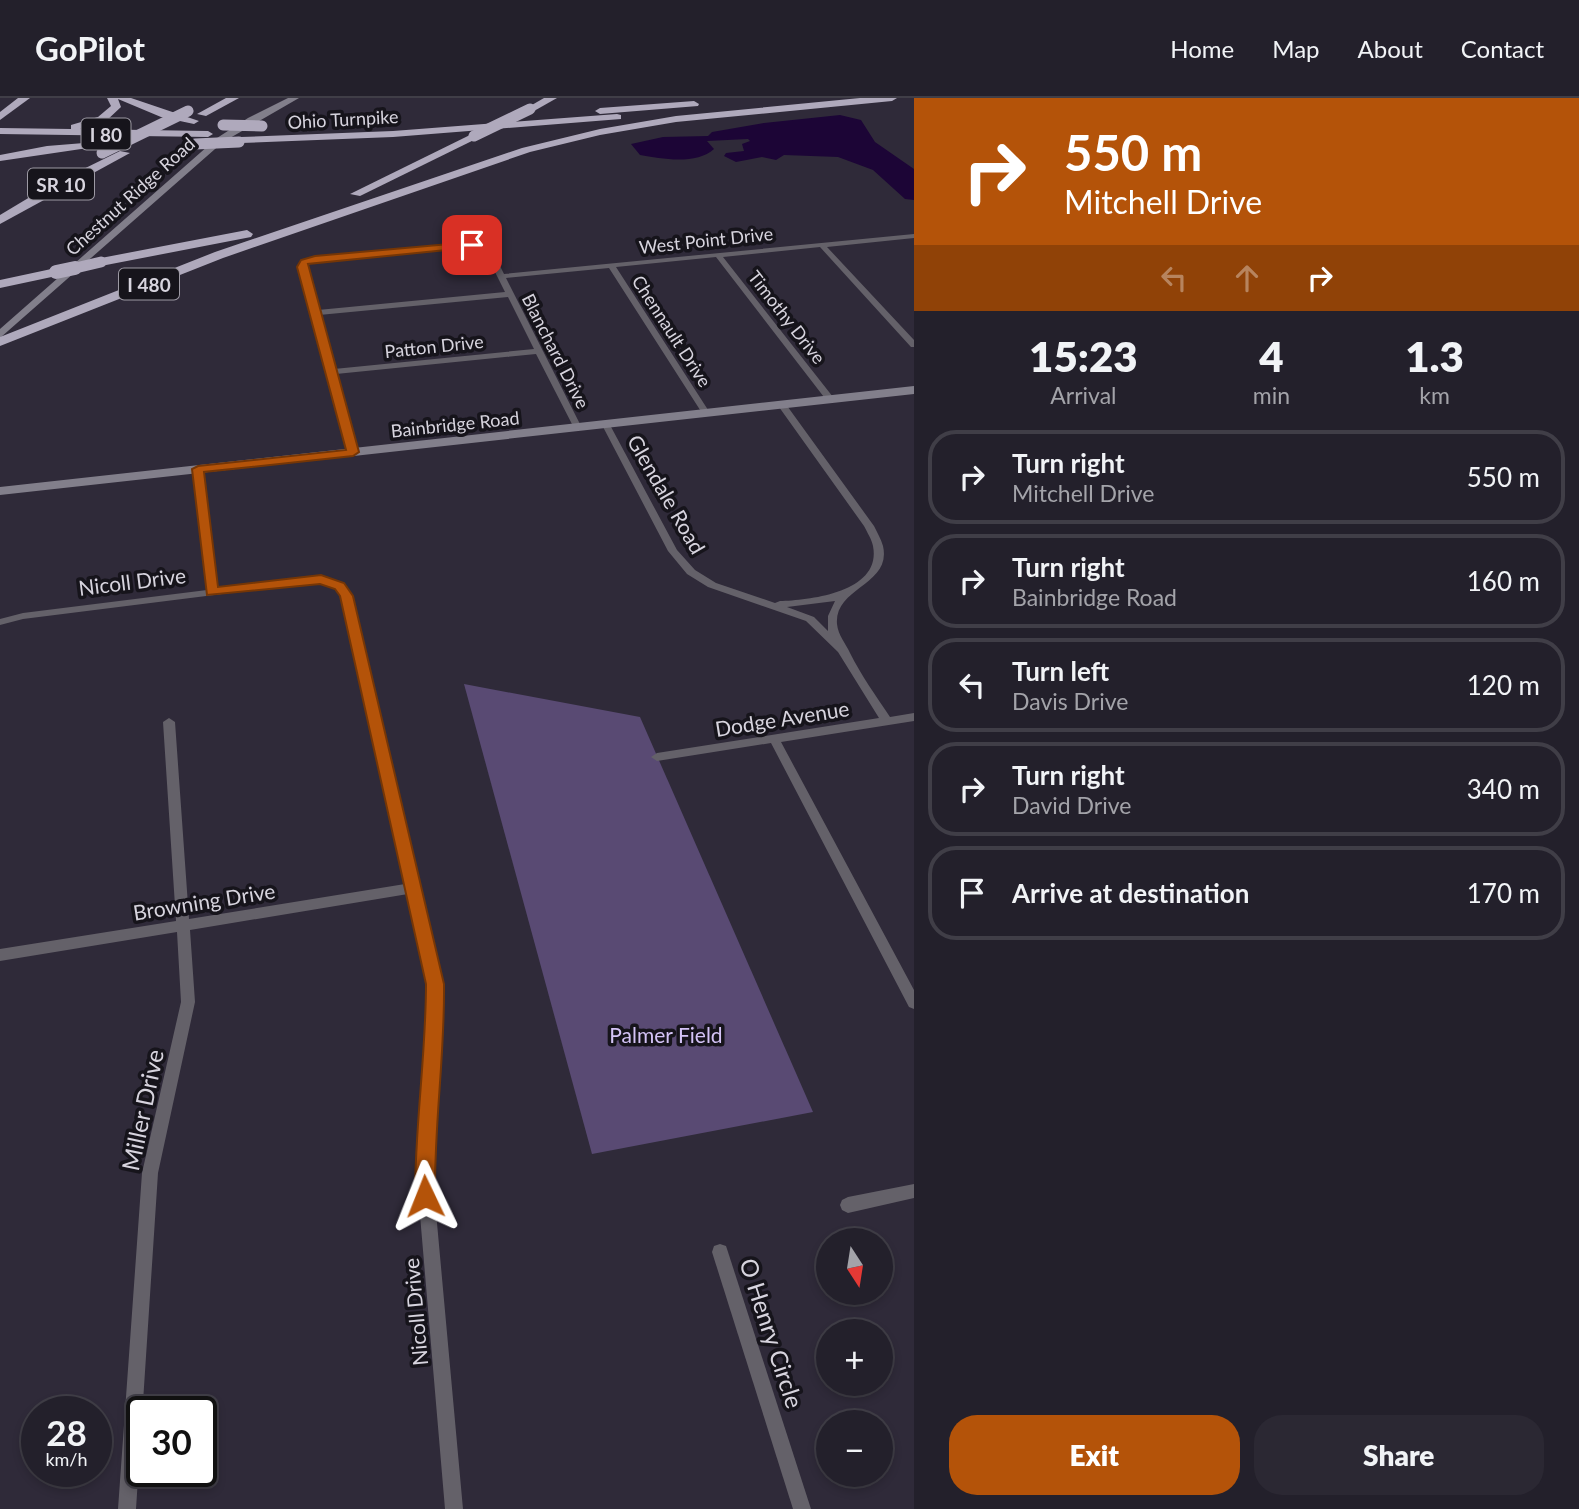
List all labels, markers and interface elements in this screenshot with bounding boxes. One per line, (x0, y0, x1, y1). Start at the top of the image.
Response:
text: GoPilot (35, 28, 145, 68)
text: Home (1170, 34, 1234, 63)
text: Map (1272, 34, 1320, 63)
text: About (1358, 34, 1423, 63)
text: Contact (1461, 34, 1544, 63)
street label: Ohio Turnpike (287, 105, 399, 133)
road number: I 80 (82, 118, 130, 150)
text: 550 m (1064, 123, 1202, 181)
icon: right (949, 126, 1040, 217)
street label: Chestnut Ridge Road (61, 132, 199, 260)
road number: SR 10 (28, 169, 94, 200)
text: Mitchell Drive (1064, 182, 1262, 221)
pin (442, 215, 502, 275)
street label: West Point Drive (638, 222, 774, 258)
icon: arrive (453, 226, 491, 264)
icon: left (1155, 259, 1193, 297)
icon: ahead (1228, 259, 1266, 297)
icon: right (1301, 259, 1339, 297)
street label: Timothy Drive (744, 266, 830, 368)
road number: I 480 (119, 268, 179, 300)
street label: Chennault Drive (628, 271, 716, 391)
street label: Blanchard Drive (518, 290, 594, 412)
street label: Patton Drive (383, 330, 485, 362)
text: 15:23 (1029, 331, 1138, 381)
text: 4 (1259, 331, 1284, 381)
text: 1.3 (1405, 331, 1464, 381)
text: Arrival (1050, 381, 1117, 409)
text: min (1253, 381, 1290, 409)
text: km (1419, 381, 1450, 409)
street label: Bainbridge Road (390, 406, 520, 442)
street label: Glendale Road (623, 430, 711, 558)
text: Turn right (1012, 447, 1125, 479)
icon: right (953, 458, 991, 496)
text: 550 m (1467, 461, 1540, 493)
text: Mitchell Drive (1012, 479, 1154, 507)
text: Turn right (1012, 551, 1125, 583)
street label: Nicoll Drive (77, 562, 187, 600)
icon: right (953, 562, 991, 600)
text: 160 m (1467, 565, 1540, 597)
text: Bainbridge Road (1012, 583, 1177, 611)
text: Turn left (1012, 655, 1109, 687)
icon: left (953, 666, 991, 704)
text: 120 m (1467, 669, 1540, 701)
text: Davis Drive (1012, 687, 1128, 715)
street label: Dodge Avenue (713, 695, 851, 741)
text: Turn right (1012, 759, 1125, 791)
icon: right (953, 770, 991, 808)
text: 340 m (1467, 773, 1540, 805)
text: David Drive (1012, 791, 1131, 819)
icon: arrive (953, 874, 991, 912)
street label: Browning Drive (131, 877, 277, 925)
text: Arrive at destination (1012, 877, 1249, 909)
text: 170 m (1467, 877, 1540, 909)
park label: Palmer Field (609, 1022, 723, 1047)
street label: Miller Drive (115, 1047, 169, 1173)
position arrow (388, 1159, 462, 1233)
north arrow (816, 1228, 892, 1306)
map controls (816, 1228, 893, 1487)
street label: O Henry Circle (734, 1254, 810, 1412)
street label: Nicoll Drive (398, 1257, 432, 1367)
button: + (816, 1319, 893, 1396)
speed limit sign: 30 (126, 1396, 217, 1487)
button: − (816, 1410, 893, 1487)
text: 28 (46, 1411, 87, 1453)
button: Exit (949, 1415, 1240, 1495)
button: Share (1254, 1415, 1544, 1495)
text: km/h (45, 1448, 88, 1470)

